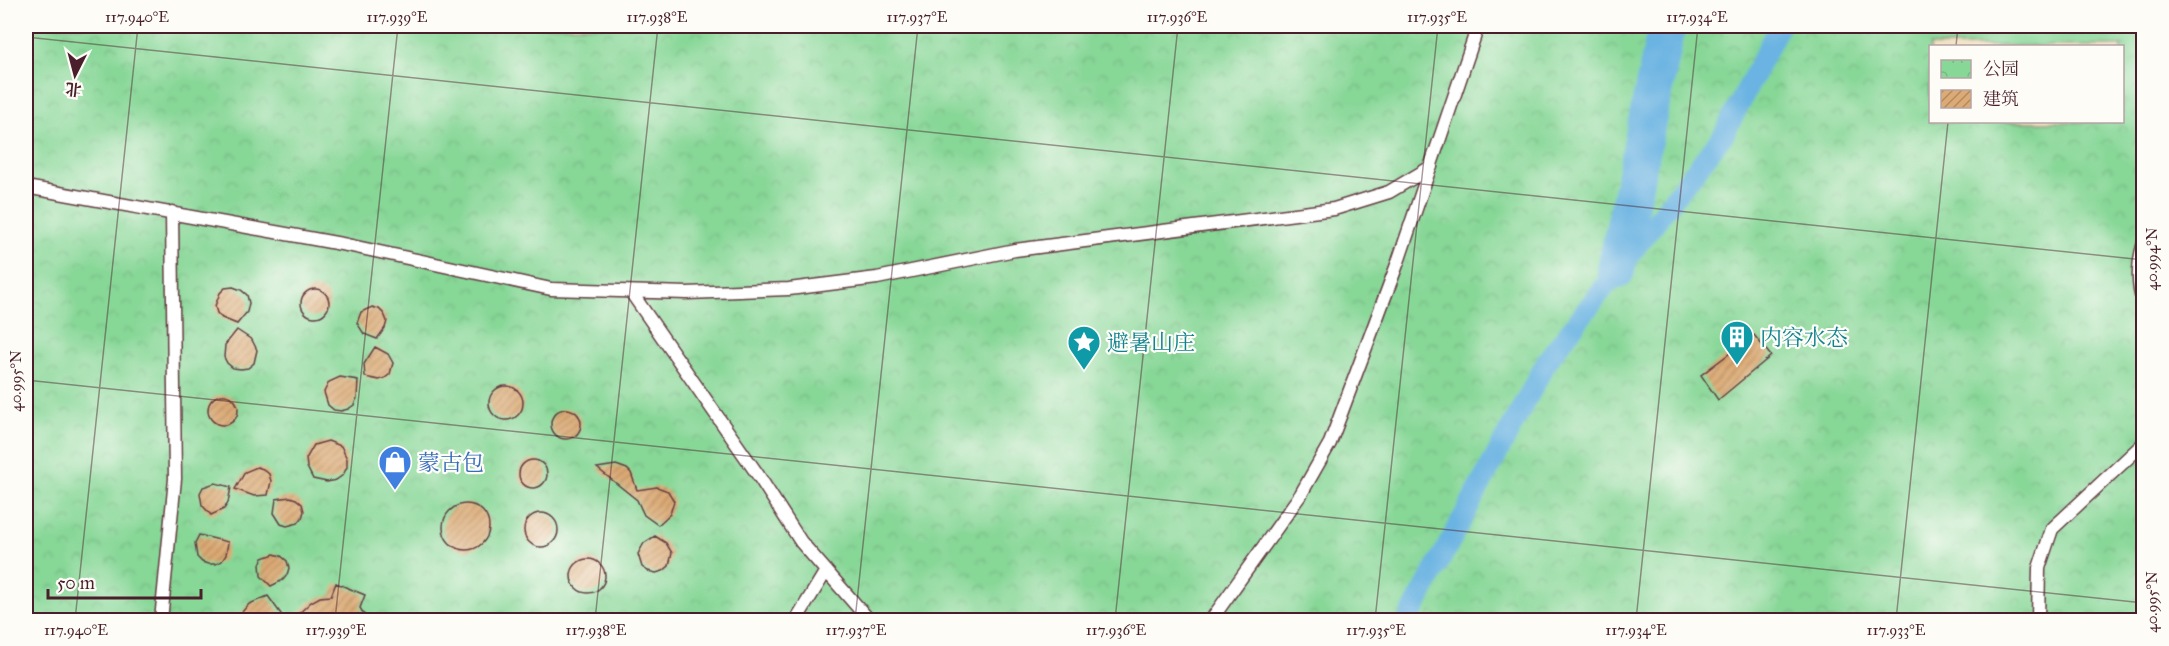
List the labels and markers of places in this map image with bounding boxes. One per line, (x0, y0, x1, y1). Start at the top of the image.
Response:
building icon: 内容水态 (1719, 319, 1755, 366)
place icon: 避暑山庄 (1066, 324, 1102, 371)
place label: 内容水态 (1760, 324, 1848, 351)
place label: 避暑山庄 (1107, 329, 1195, 356)
shop icon: 蒙古包 (377, 444, 413, 491)
place label: 蒙古包 (418, 449, 484, 476)

